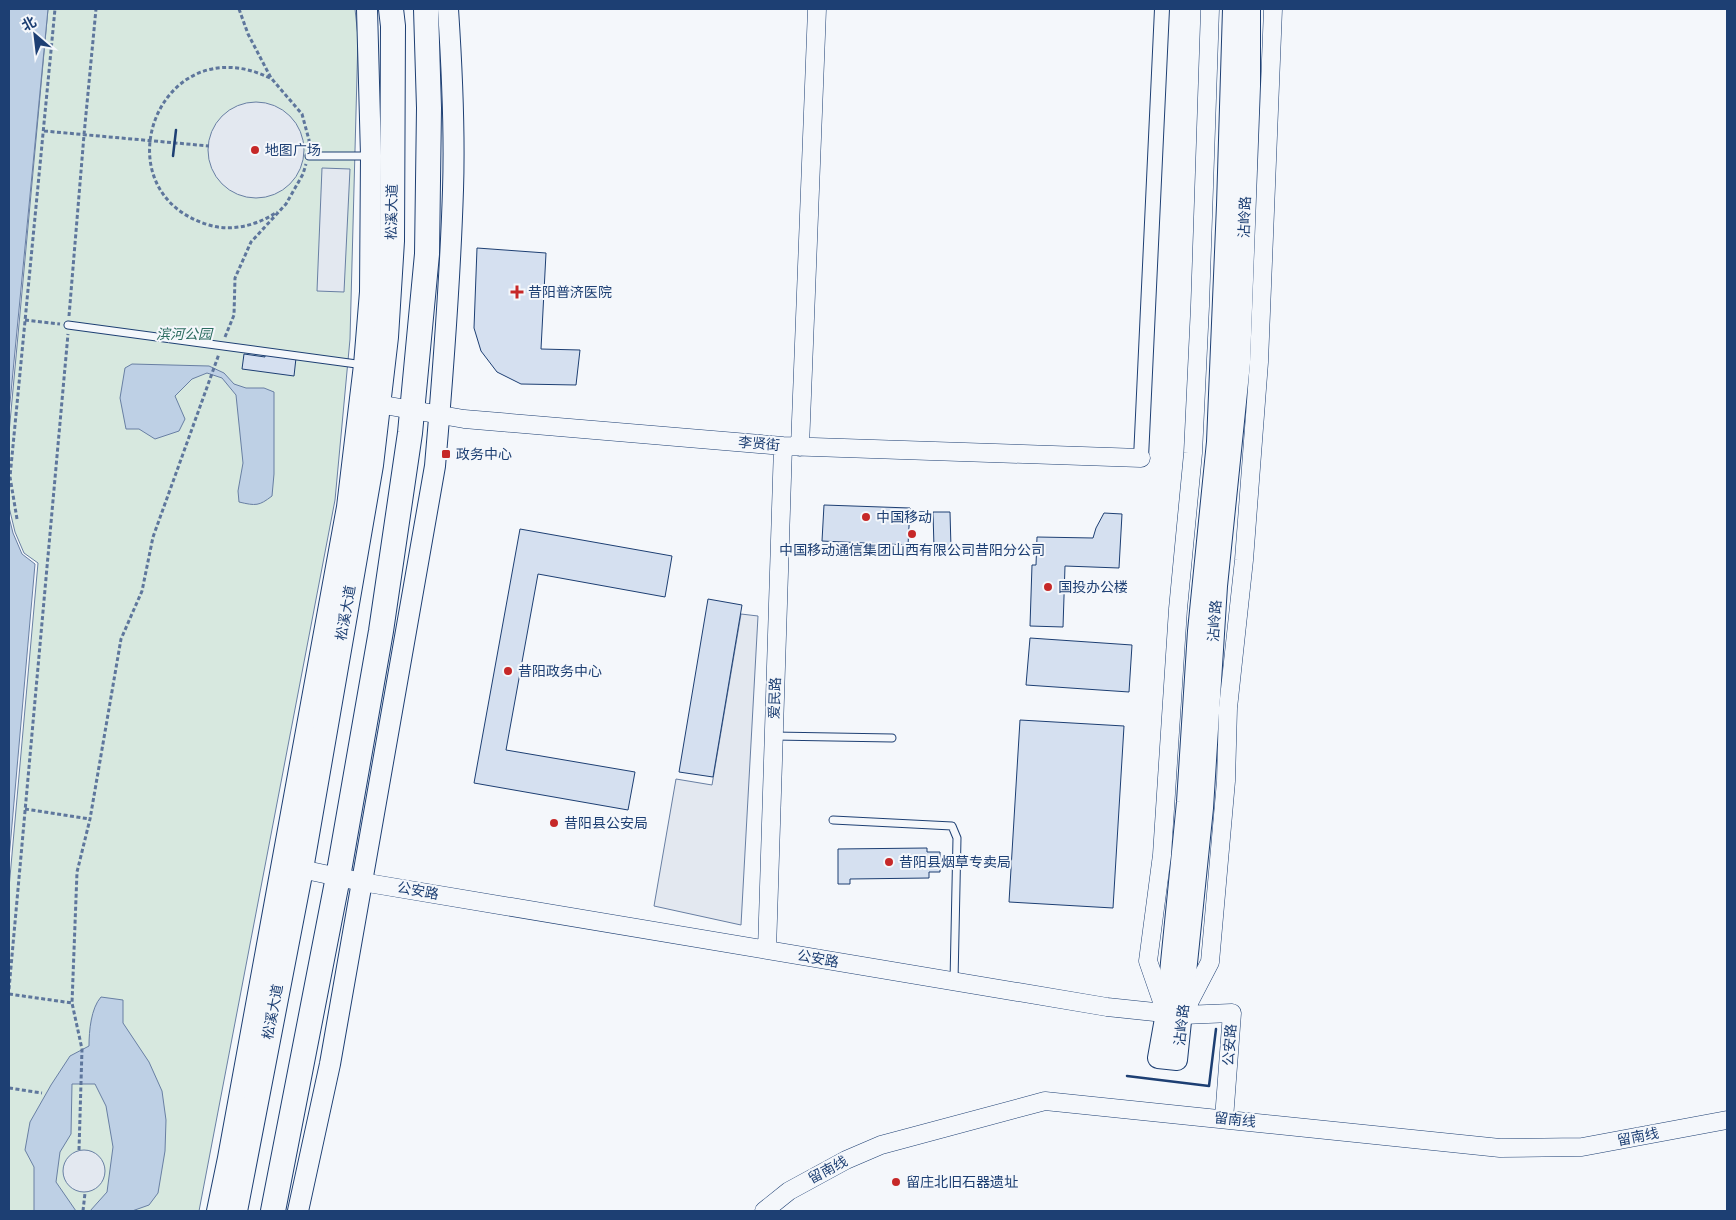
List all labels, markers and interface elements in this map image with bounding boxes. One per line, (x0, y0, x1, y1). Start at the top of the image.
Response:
north arrow (10, 10, 60, 60)
text: 北 (19, 13, 39, 35)
place label: 地图广场 (265, 142, 321, 159)
marker: 地图广场 (249, 144, 261, 156)
street label: 松溪大道 (383, 184, 401, 240)
street label: 沾岭路 (1236, 196, 1254, 238)
place label: 昔阳普济医院 (528, 284, 612, 301)
marker: 昔阳普济医院 (510, 285, 524, 299)
park label: 滨河公园 (156, 326, 214, 343)
street label: 李贤街 (737, 434, 781, 454)
place label: 政务中心 (456, 446, 512, 463)
marker: 政务中心 (440, 448, 452, 460)
place label: 中国移动 (876, 509, 932, 526)
marker: 中国移动 (860, 511, 872, 523)
marker: 中国移动通信集团山西有限公司昔阳分公司 (906, 528, 918, 540)
place label: 中国移动通信集团山西有限公司昔阳分公司 (779, 542, 1045, 559)
place label: 国投办公楼 (1058, 579, 1128, 596)
marker: 国投办公楼 (1042, 581, 1054, 593)
street label: 松溪大道 (333, 584, 359, 642)
street label: 沾岭路 (1205, 599, 1225, 643)
place label: 昔阳政务中心 (518, 663, 602, 680)
marker: 昔阳政务中心 (502, 665, 514, 677)
street label: 爱民路 (766, 677, 784, 719)
place label: 昔阳县公安局 (564, 815, 648, 832)
marker: 昔阳县公安局 (548, 817, 560, 829)
place label: 昔阳县烟草专卖局 (899, 854, 1011, 871)
marker: 昔阳县烟草专卖局 (883, 856, 895, 868)
street label: 公安路 (396, 879, 440, 903)
street label: 公安路 (796, 947, 840, 971)
street label: 松溪大道 (259, 983, 287, 1041)
street label: 沾岭路 (1171, 1003, 1193, 1047)
street label: 公安路 (1220, 1023, 1240, 1067)
street label: 留南线 (1213, 1109, 1257, 1131)
street label: 留南线 (1616, 1125, 1660, 1149)
street label: 留南线 (805, 1153, 851, 1187)
place label: 留庄北旧石器遗址 (906, 1174, 1018, 1191)
marker: 留庄北旧石器遗址 (890, 1176, 902, 1188)

